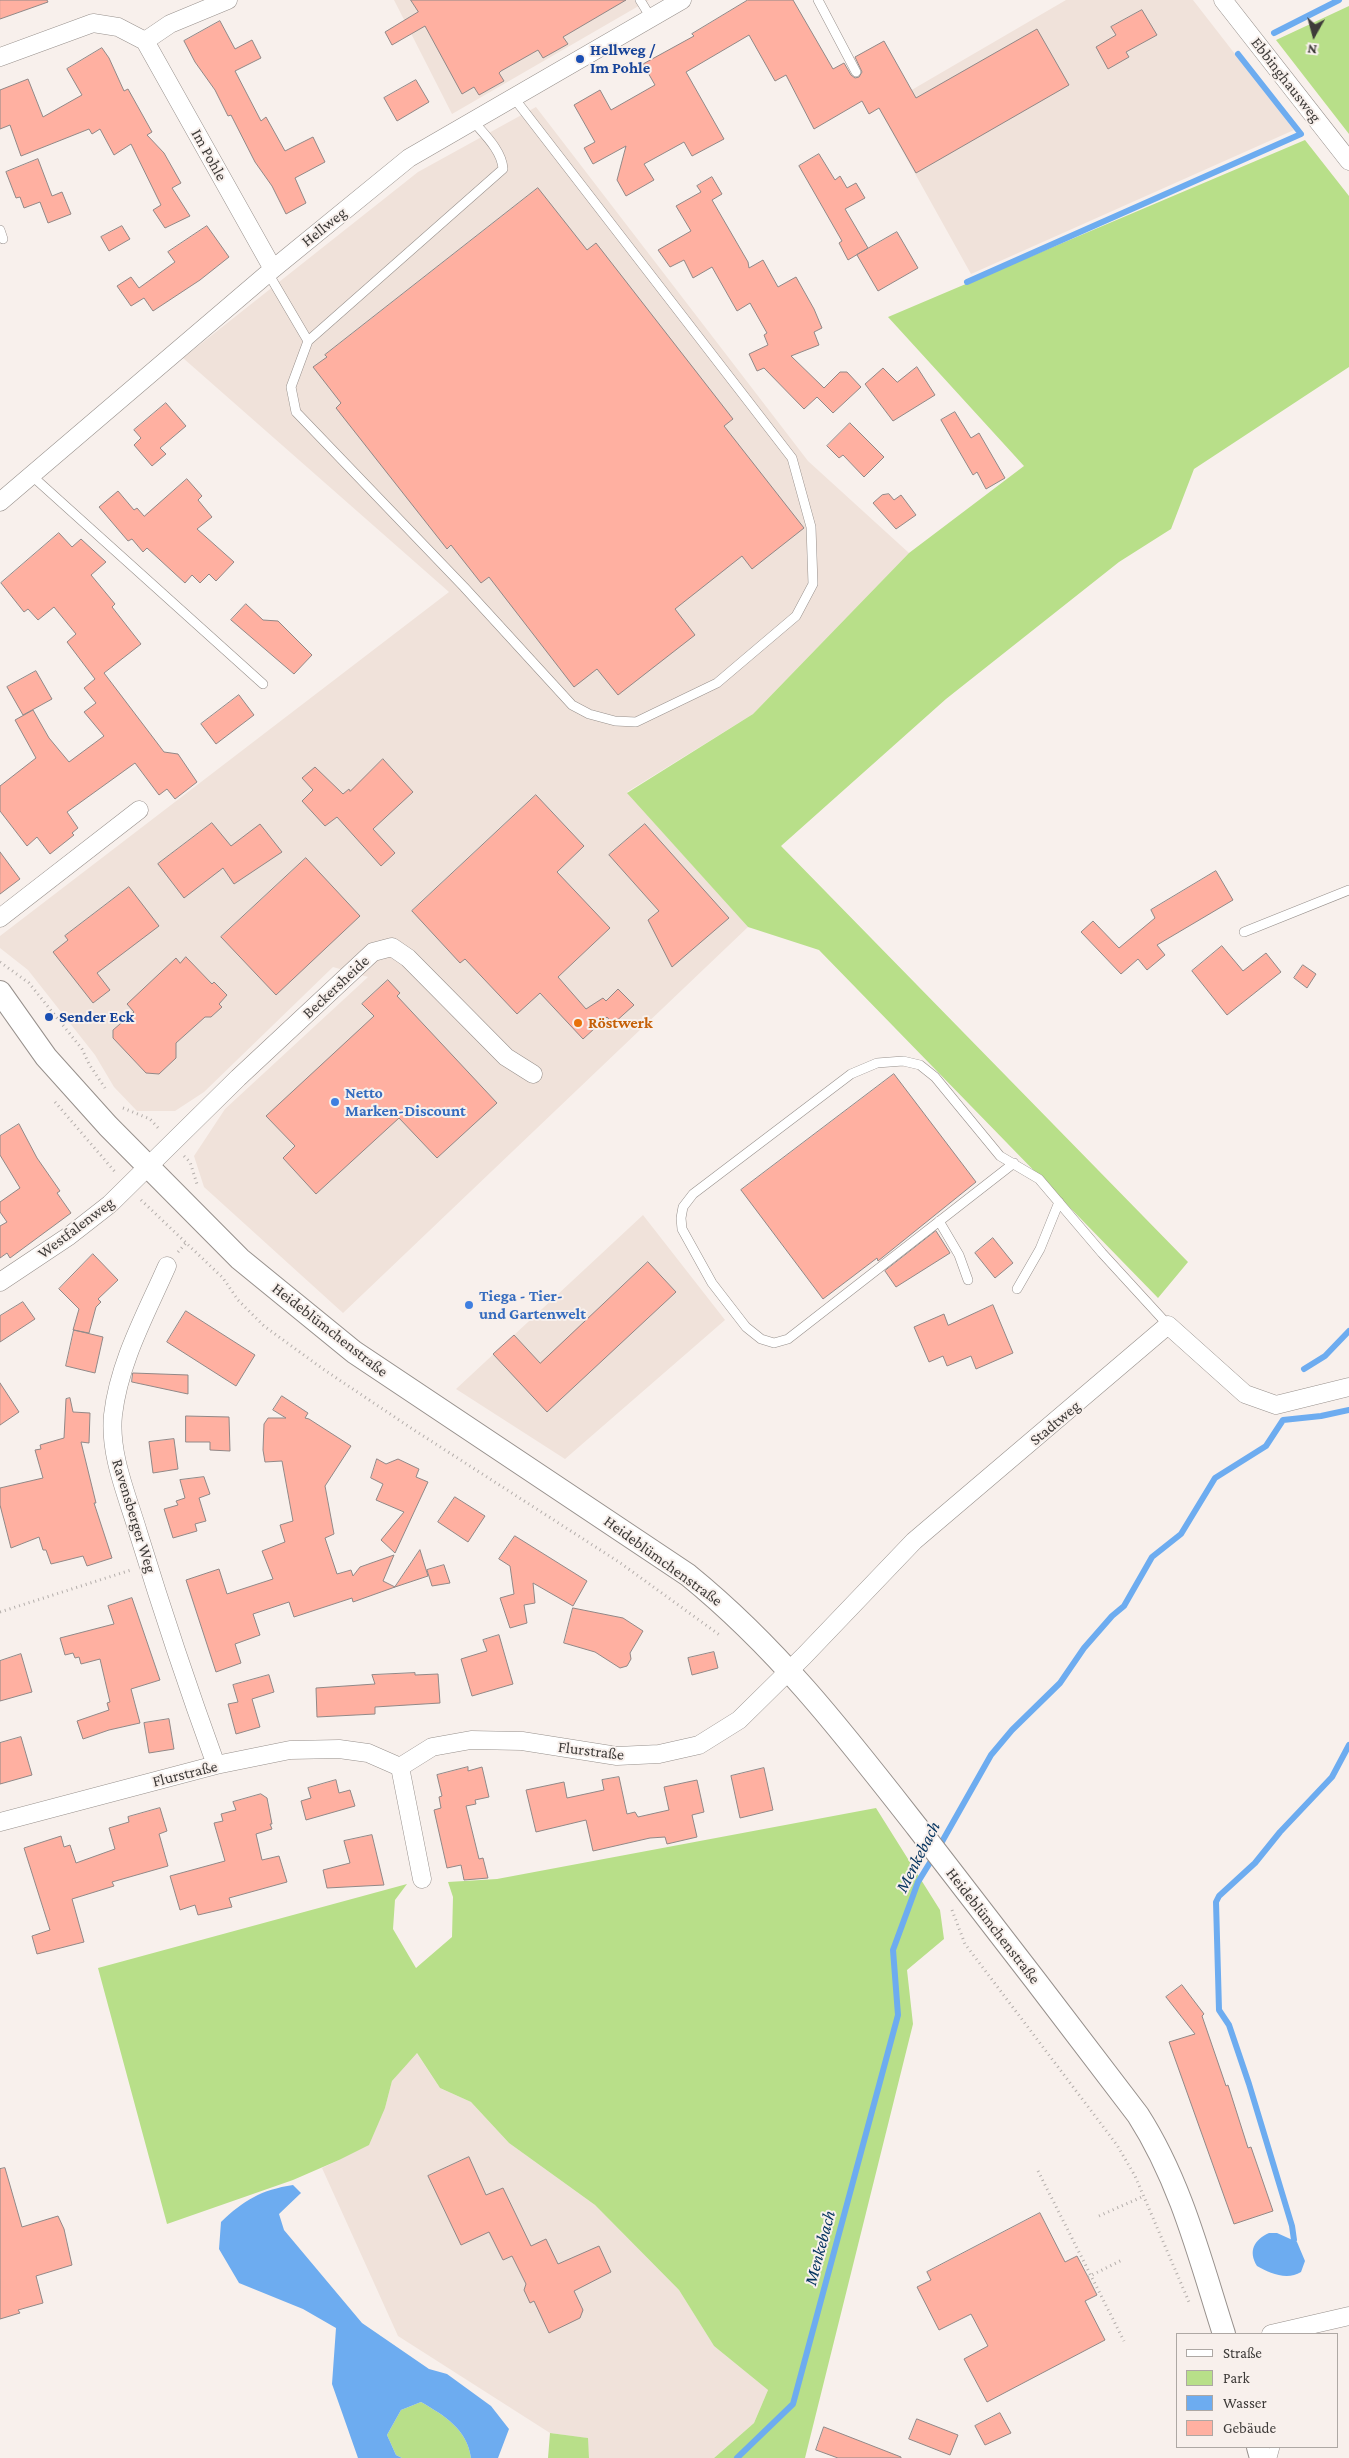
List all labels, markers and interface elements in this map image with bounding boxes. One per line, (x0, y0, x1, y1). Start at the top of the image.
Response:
north arrow (1289, 10, 1339, 60)
street label: Ebbinghausweg (1247, 34, 1325, 126)
place label: Hellweg / Im Pohle (590, 40, 655, 78)
text: N (1306, 41, 1318, 58)
marker: Hellweg / Im Pohle (574, 53, 586, 65)
street label: Im Pohle (187, 126, 231, 184)
street label: Hellweg (298, 203, 350, 251)
street label: Beckersheide (299, 951, 373, 1023)
place label: Sender Eck (59, 1007, 134, 1027)
marker: Sender Eck (43, 1011, 55, 1023)
place label: Röstwerk (588, 1013, 653, 1033)
marker: Röstwerk (572, 1017, 584, 1029)
place label: Netto Marken-Discount (345, 1083, 466, 1121)
marker: Netto Marken-Discount (329, 1096, 341, 1108)
street label: Westfalenweg (34, 1193, 118, 1263)
street label: Heideblümchenstraße (268, 1279, 392, 1381)
place label: Tiega - Tier- und Gartenwelt (479, 1286, 586, 1324)
marker: Tiega - Tier- und Gartenwelt (463, 1299, 475, 1311)
street label: Stadtweg (1026, 1396, 1084, 1450)
street label: Ravensberger Weg (108, 1457, 160, 1575)
street label: Heideblümchenstraße (600, 1512, 726, 1610)
street label: Flurstraße (557, 1737, 625, 1765)
street label: Flurstraße (150, 1757, 220, 1791)
water label: Menkebach (891, 1818, 945, 1896)
street label: Heideblümchenstraße (942, 1864, 1044, 1988)
water label: Menkebach (800, 2208, 840, 2288)
legend (1176, 2333, 1339, 2448)
text: Straße (1223, 2345, 1262, 2361)
text: Park (1223, 2370, 1250, 2386)
text: Wasser (1223, 2395, 1267, 2411)
text: Gebäude (1223, 2420, 1276, 2436)

